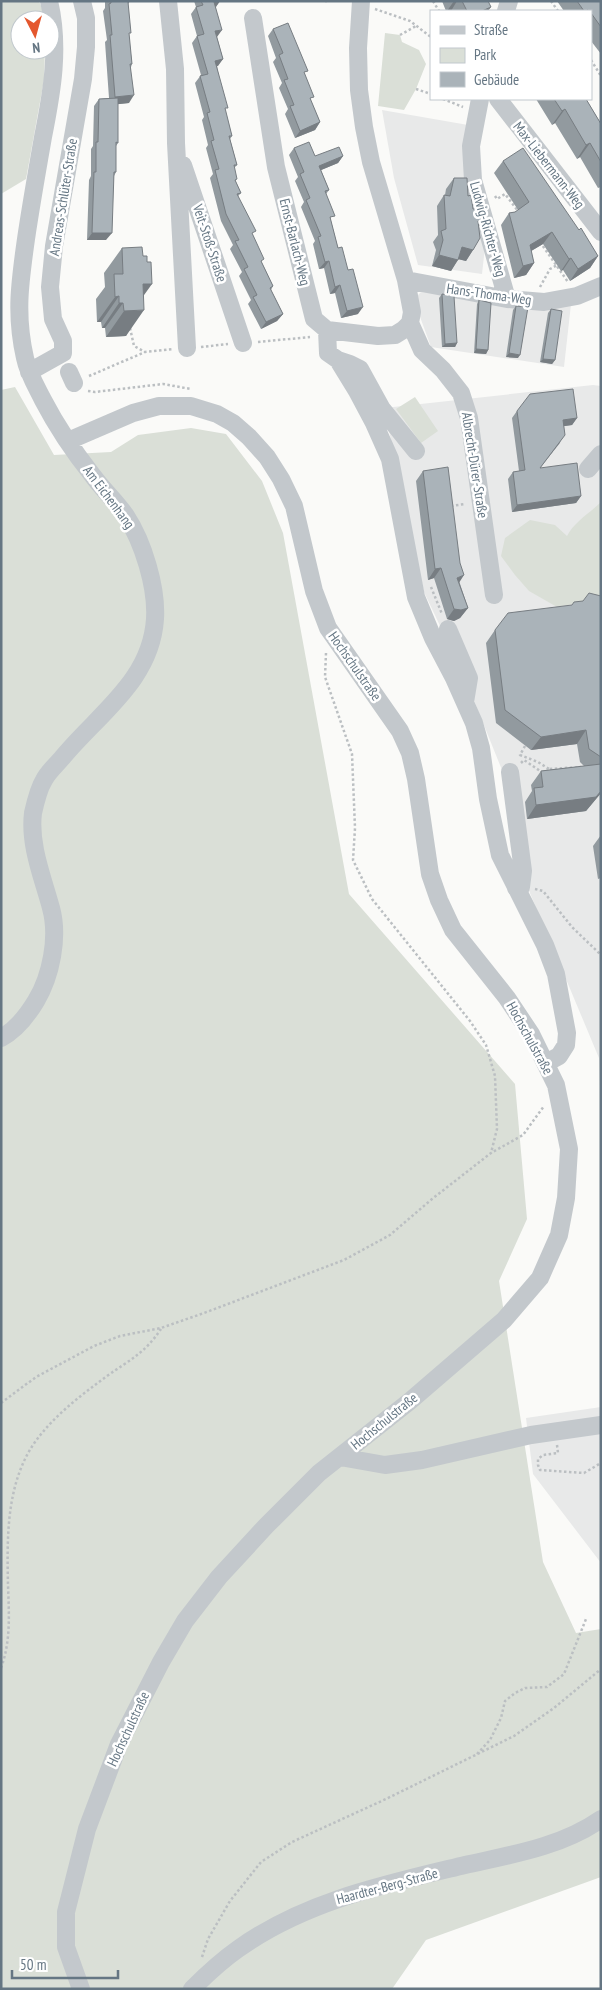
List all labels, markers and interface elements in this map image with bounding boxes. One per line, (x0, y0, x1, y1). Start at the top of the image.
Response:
north arrow (10, 10, 60, 60)
legend (430, 10, 592, 100)
text: Straße (474, 20, 508, 39)
text: N (32, 39, 41, 57)
text: Park (474, 45, 496, 64)
text: Gebäude (474, 70, 519, 89)
street label: Max-Liebermann-Weg (509, 118, 589, 212)
street label: Andreas-Schlüter-Straße (45, 137, 81, 257)
street label: Ludwig-Richter-Weg (466, 179, 510, 279)
street label: Ernst-Barlach-Weg (276, 197, 314, 287)
street label: Veit-Stoß-Straße (189, 201, 231, 284)
street label: Hans-Thoma-Weg (445, 279, 533, 309)
street label: Albrecht-Dürer-Straße (458, 411, 492, 519)
street label: Am Eichenhang (79, 462, 139, 532)
street label: Hochschulstraße (325, 628, 386, 704)
street label: Hochschulstraße (503, 998, 557, 1078)
street label: Hochschulstraße (347, 1389, 421, 1453)
street label: Hochschulstraße (103, 1689, 153, 1769)
street label: Haardter-Berg-Straße (334, 1864, 440, 1908)
scale bar (12, 1948, 119, 1980)
text: 50 m (20, 1955, 46, 1974)

